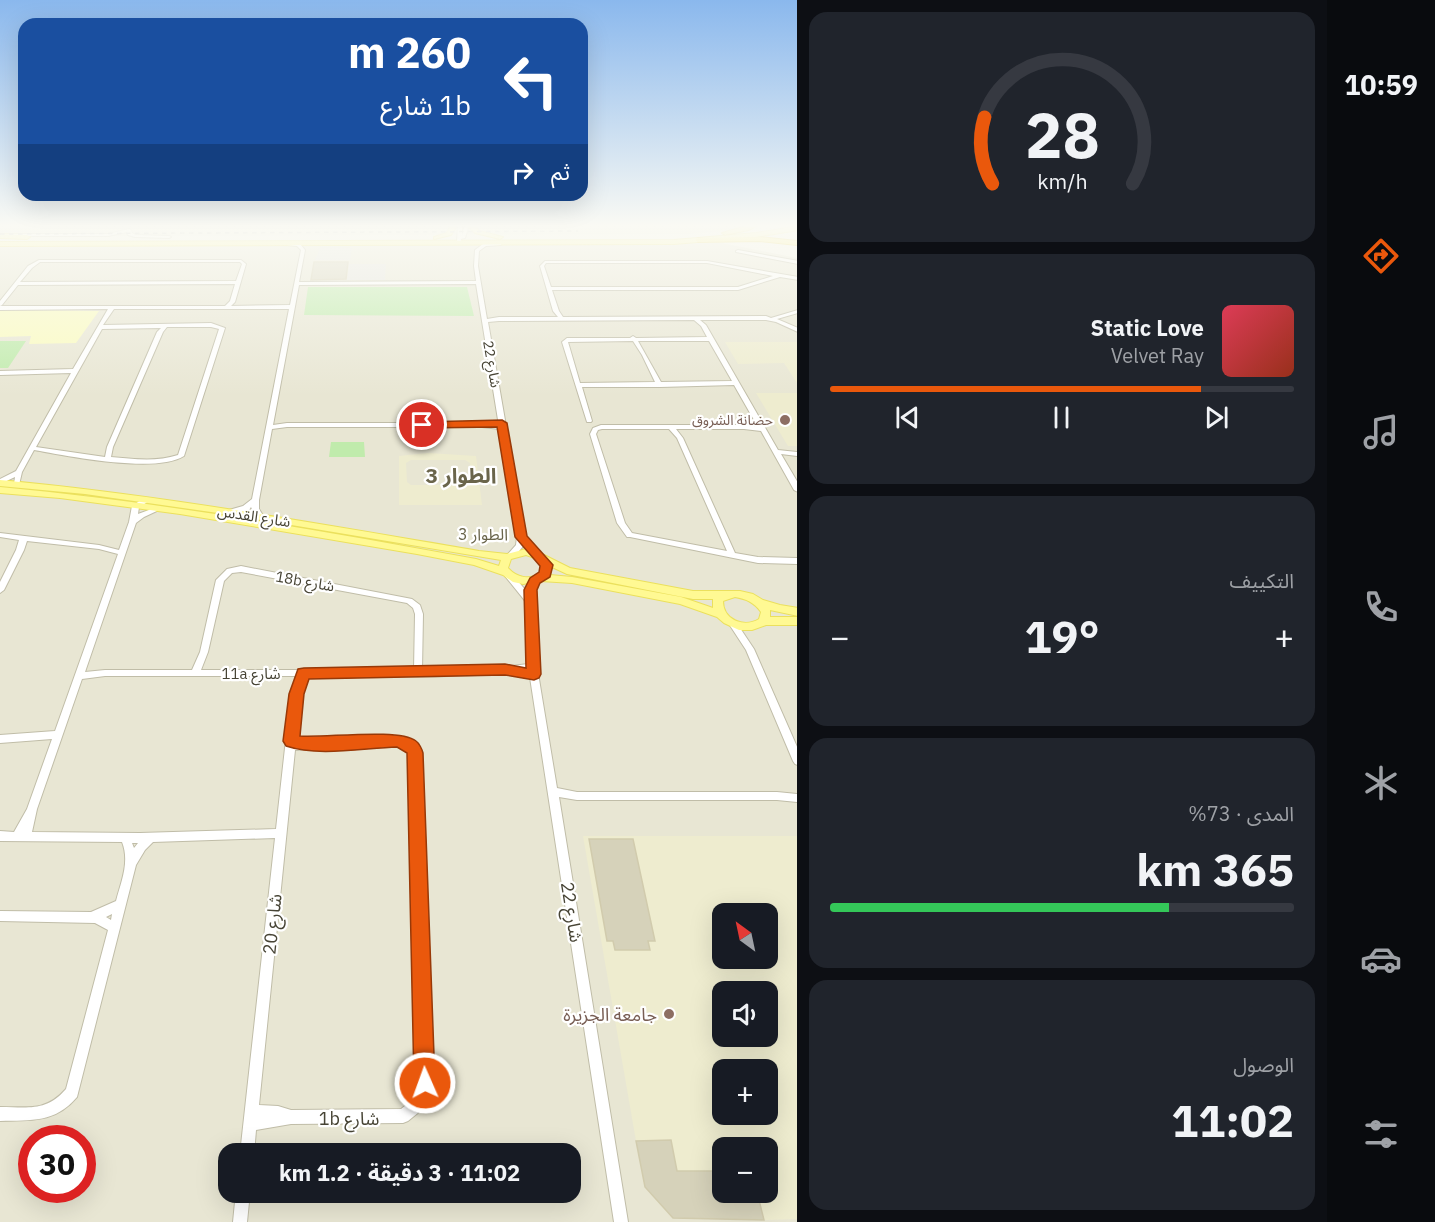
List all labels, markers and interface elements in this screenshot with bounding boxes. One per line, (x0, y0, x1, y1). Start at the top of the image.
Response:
text: 260 m (348, 25, 471, 80)
icon: left (492, 42, 570, 120)
text: 10:59 (1344, 67, 1418, 102)
text: 1b شارع (380, 87, 471, 122)
text: 28 (1025, 94, 1099, 175)
icon: right (506, 156, 539, 189)
text: ثم (551, 157, 570, 186)
text: km/h (1037, 167, 1087, 195)
icon: directions (1360, 235, 1402, 277)
text: Static Love (1091, 313, 1204, 342)
street label: شارع 22 (477, 339, 505, 389)
text: Velvet Ray (1111, 342, 1204, 369)
pin (396, 399, 447, 450)
icon: previous (891, 401, 924, 434)
icon: pause (1045, 401, 1078, 434)
icon: next (1200, 401, 1233, 434)
icon: arrive (405, 408, 438, 441)
place label: حضانة الشروق (692, 411, 773, 429)
icon: music (1360, 411, 1402, 453)
marker: حضانة الشروق (778, 413, 792, 427)
district label: الطوار 3 (426, 461, 496, 489)
street label: شارع القدس (216, 501, 292, 534)
district label: الطوار 3 (458, 524, 508, 544)
street label: 18b شارع (274, 566, 336, 599)
text: التكييف (1230, 567, 1294, 594)
icon: phone (1360, 586, 1402, 628)
text: 19° (1024, 607, 1100, 665)
text: − (830, 615, 850, 658)
text: + (1274, 615, 1294, 658)
street label: 11a شارع (222, 664, 281, 686)
icon: climate (1360, 762, 1402, 804)
text: المدى · 73% (1188, 800, 1294, 827)
text: 365 km (1136, 840, 1294, 898)
street label: شارع 22 (553, 880, 588, 944)
street label: شارع 20 (257, 892, 290, 956)
north arrow (712, 903, 778, 969)
map controls (712, 903, 778, 1203)
icon: car (1360, 938, 1402, 980)
button: sound (712, 981, 778, 1047)
place label: جامعة الجزيرة (563, 1003, 657, 1026)
marker: جامعة الجزيرة (662, 1007, 676, 1021)
position arrow (393, 1051, 457, 1115)
text: الوصول (1233, 1051, 1294, 1078)
button: + (712, 1059, 778, 1125)
text: 11:02 (1171, 1091, 1294, 1149)
street label: 1b شارع (319, 1107, 379, 1133)
icon: filters (1360, 1113, 1402, 1155)
speed limit sign: 30 (18, 1125, 96, 1203)
button: − (712, 1137, 778, 1203)
text: 11:02 · 3 دقيقة · 1.2 km (279, 1158, 520, 1187)

